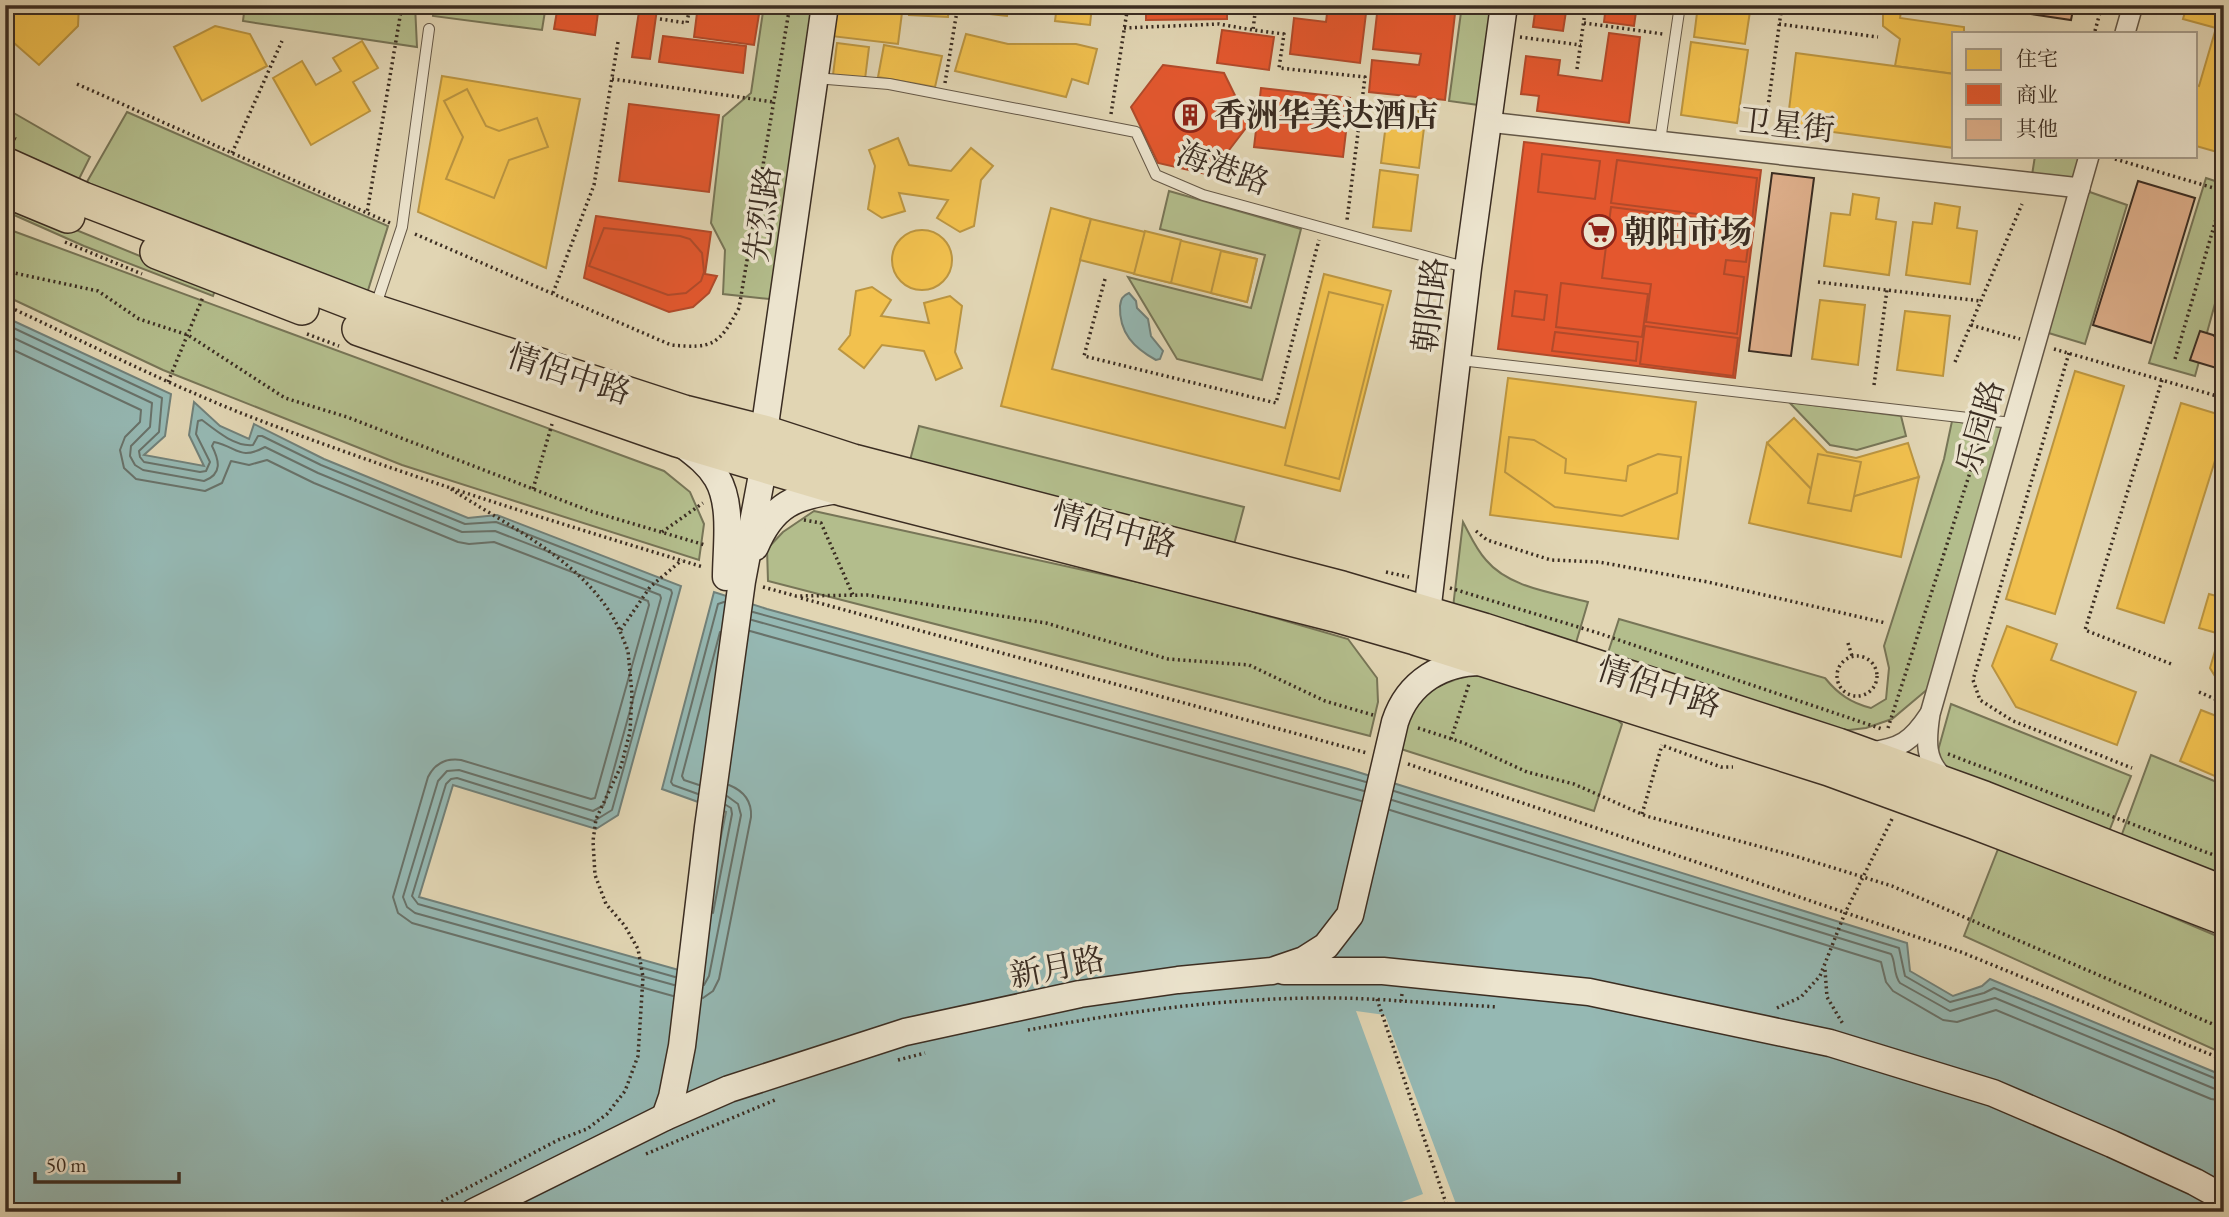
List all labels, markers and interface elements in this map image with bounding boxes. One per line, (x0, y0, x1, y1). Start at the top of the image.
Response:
legend (1952, 32, 2198, 158)
text: 住宅 (2016, 45, 2058, 72)
text: 商业 (2016, 81, 2058, 108)
place label: 香洲华美达酒店 (1214, 94, 1438, 136)
building icon: 香洲华美达酒店 (1171, 96, 1209, 134)
street label: 卫星街 (1737, 99, 1837, 151)
text: 其他 (2016, 115, 2058, 142)
street label: 海港路 (1171, 132, 1275, 204)
street label: 先烈路 (735, 164, 789, 264)
place label: 朝阳市场 (1624, 211, 1752, 253)
supermarket icon: 朝阳市场 (1580, 213, 1618, 251)
street label: 朝阳路 (1403, 255, 1457, 355)
street label: 情侶中路 (502, 334, 636, 414)
street label: 乐园路 (1947, 375, 2013, 479)
street label: 情侶中路 (1047, 492, 1181, 566)
street label: 情侶中路 (1592, 647, 1726, 727)
street label: 新月路 (1006, 937, 1108, 997)
scale bar (35, 1140, 178, 1184)
text: 50 m (46, 1151, 87, 1178)

